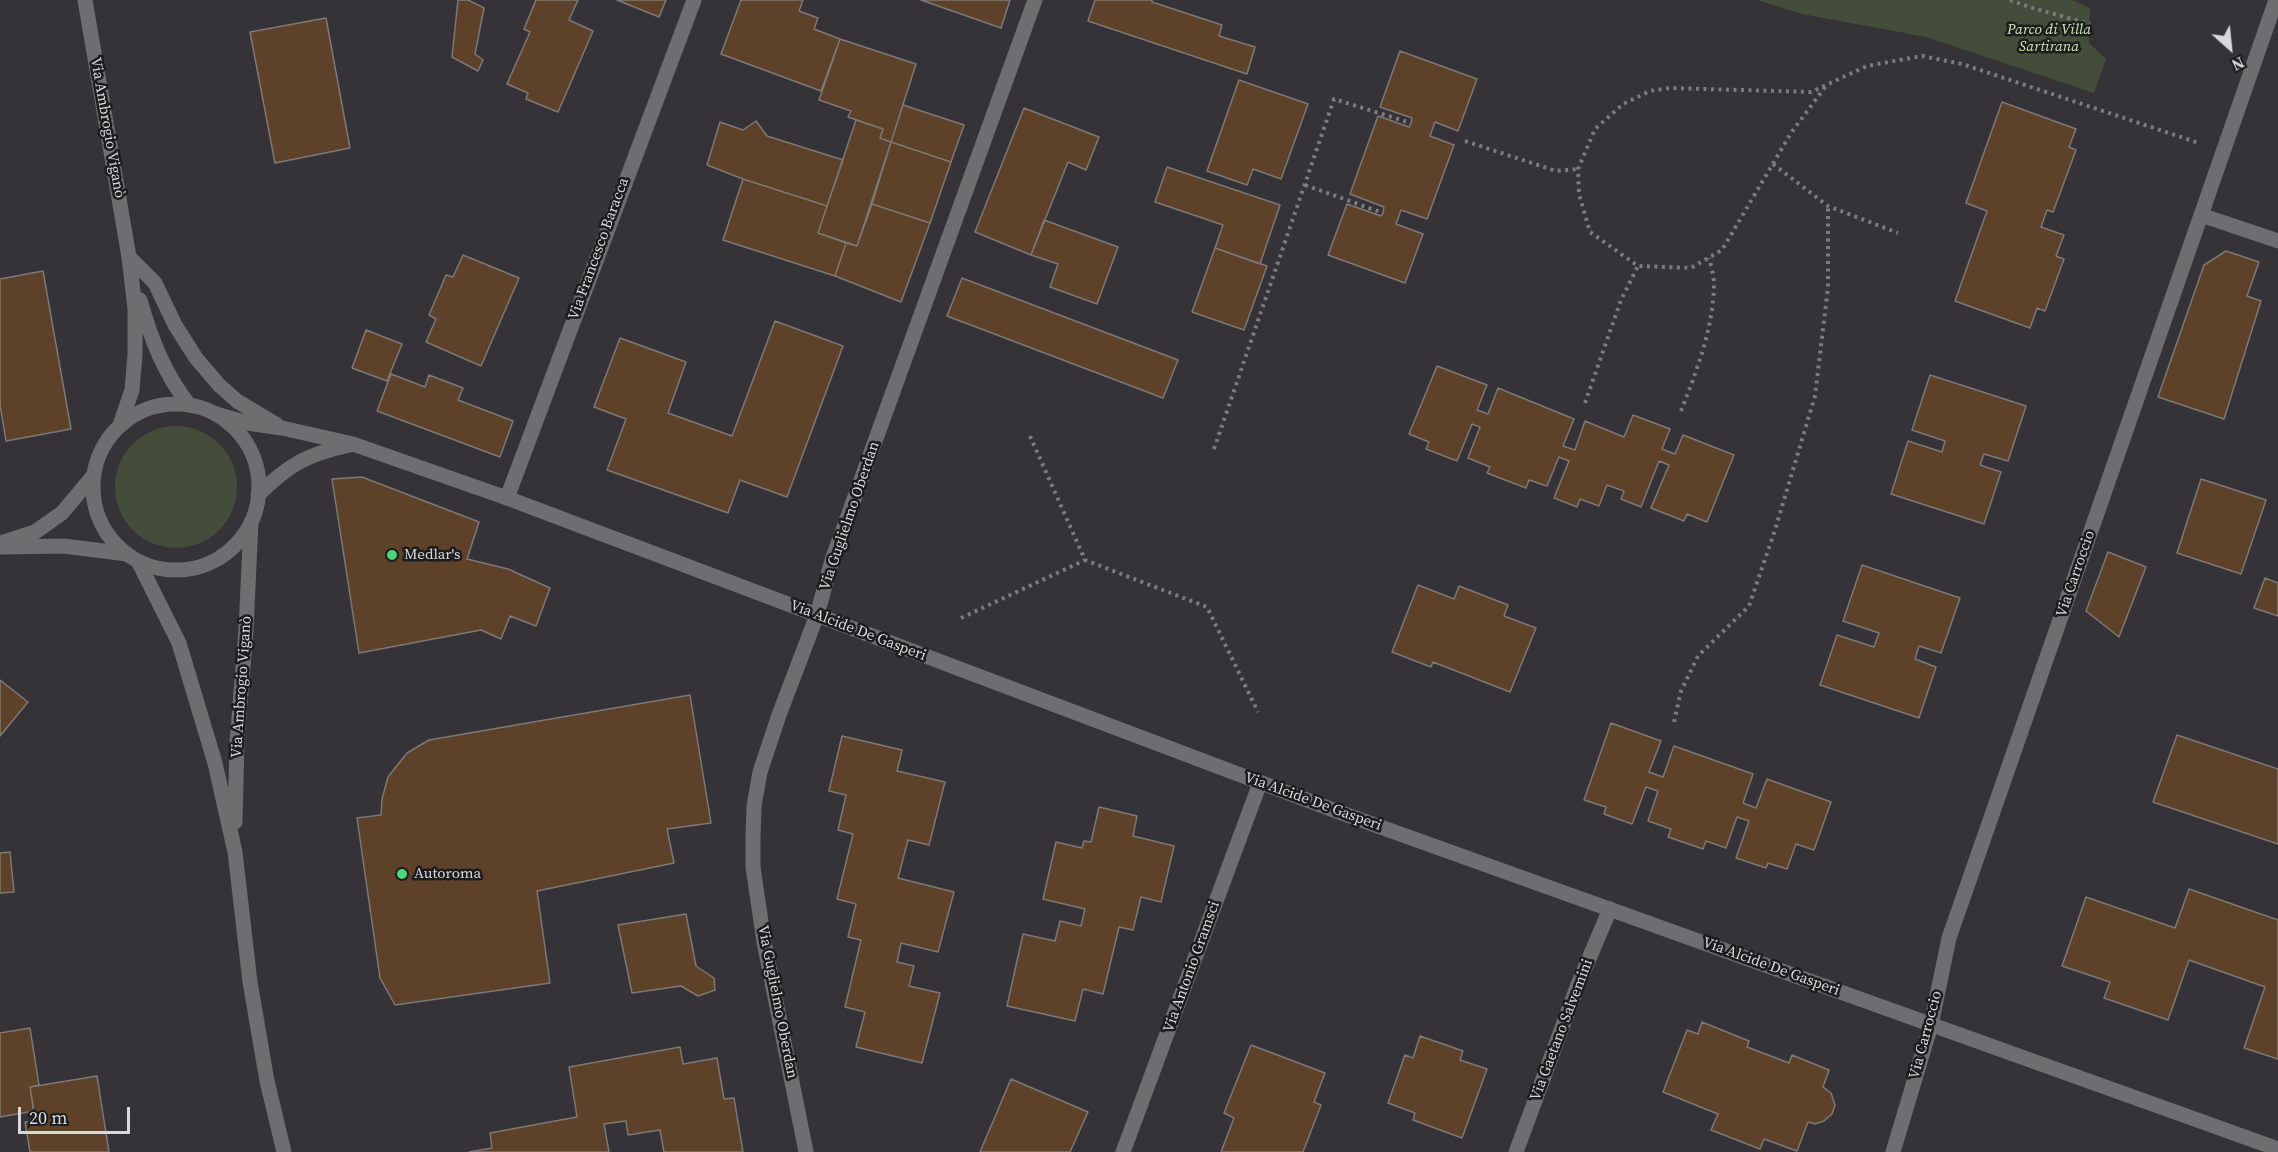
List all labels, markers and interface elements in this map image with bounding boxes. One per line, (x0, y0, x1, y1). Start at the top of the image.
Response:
north arrow (2200, 18, 2260, 78)
park label: Parco di Villa Sartirana (2007, 21, 2091, 56)
text: N (2228, 52, 2248, 76)
street label: Via Ambrogio Viganò (86, 56, 128, 200)
street label: Via Francesco Baracca (565, 175, 633, 323)
street label: Via Guglielmo Oberdan (816, 439, 884, 593)
street label: Via Carroccio (2053, 528, 2099, 620)
place label: Medlar's (404, 546, 460, 564)
marker: Medlar's (385, 548, 399, 562)
street label: Via Alcide De Gasperi (787, 597, 929, 665)
street label: Via Ambrogio Viganò (228, 615, 256, 759)
street label: Via Alcide De Gasperi (1242, 769, 1384, 835)
place label: Autoroma (414, 865, 481, 883)
marker: Autoroma (395, 867, 409, 881)
street label: Via Antonio Gramsci (1160, 899, 1224, 1035)
street label: Via Guglielmo Oberdan (753, 924, 801, 1080)
street label: Via Alcide De Gasperi (1700, 934, 1842, 1000)
street label: Via Gaetano Salvemini (1527, 957, 1597, 1103)
street label: Via Carroccio (1906, 989, 1946, 1081)
scale bar (21, 1095, 134, 1133)
text: 20 m (29, 1105, 67, 1130)

